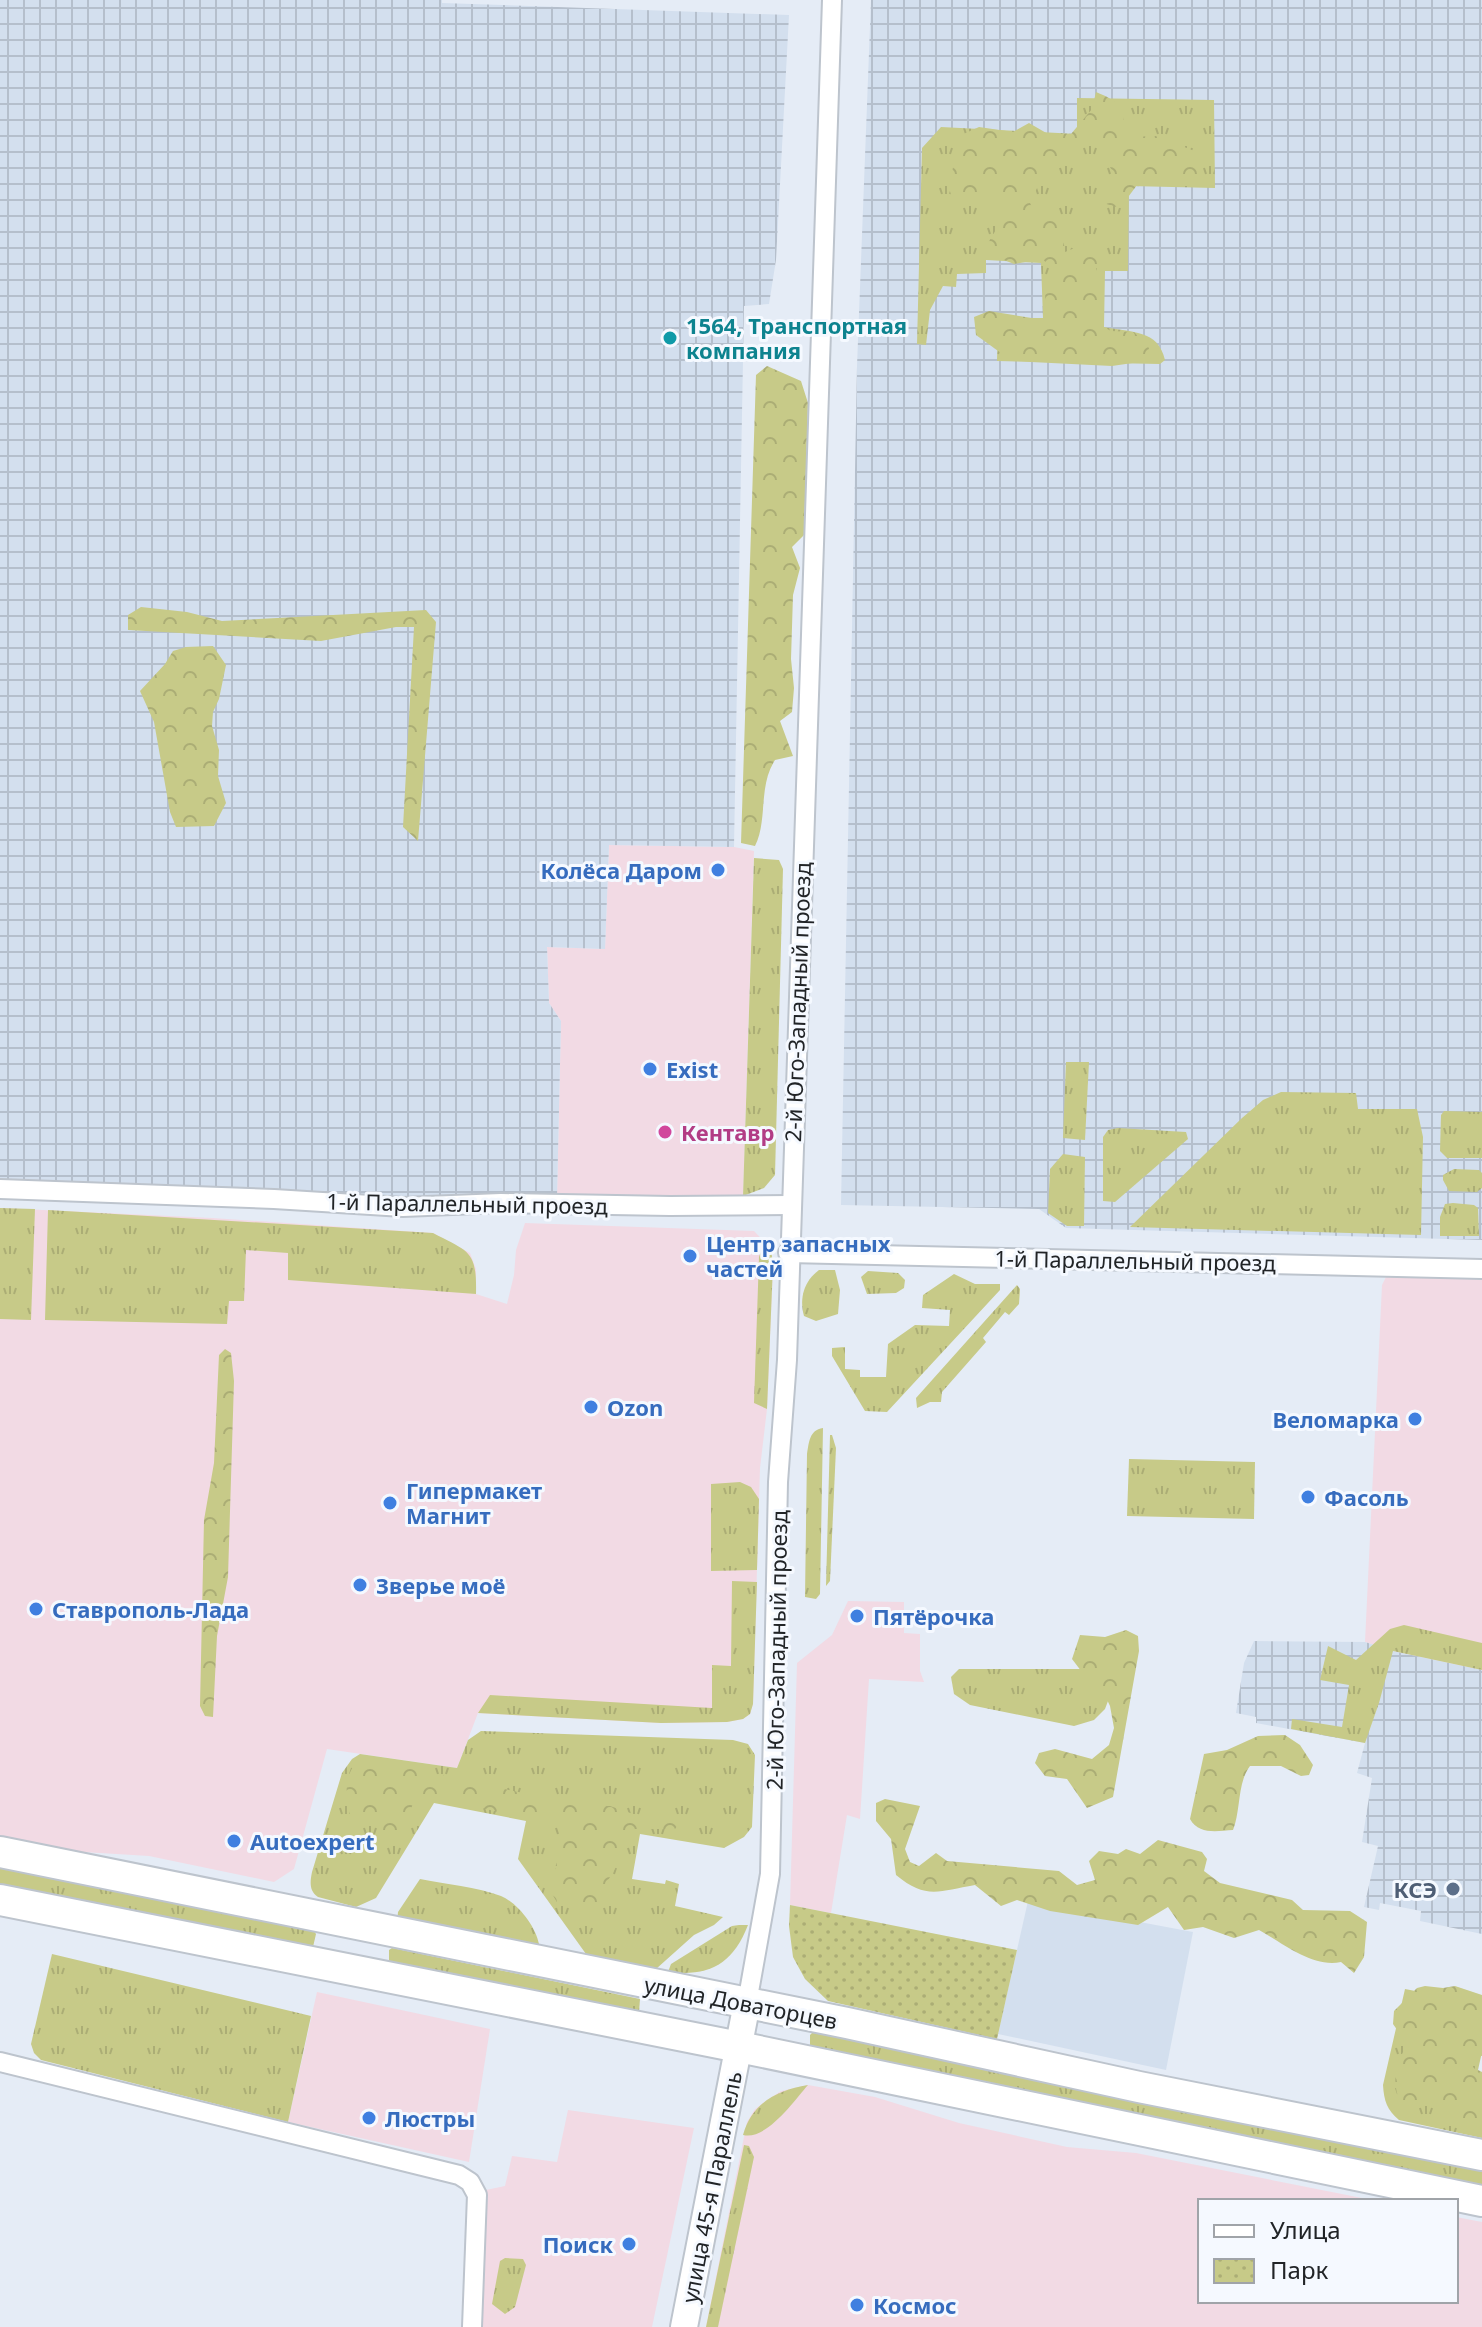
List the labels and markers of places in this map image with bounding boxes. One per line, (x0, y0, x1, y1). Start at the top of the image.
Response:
place label: 1564, Транспортная компания (686, 310, 907, 365)
marker: 1564, Транспортная компания (661, 329, 679, 347)
place label: Колёса Даром (540, 855, 702, 885)
marker: Колёса Даром (709, 861, 727, 879)
place label: Exist (666, 1054, 718, 1084)
marker: Exist (641, 1060, 659, 1078)
place label: Кентавр (681, 1117, 774, 1147)
marker: Кентавр (656, 1123, 674, 1141)
place label: Центр запасных частей (706, 1228, 891, 1283)
marker: Центр запасных частей (681, 1247, 699, 1265)
place label: Ozon (607, 1392, 663, 1422)
marker: Ozon (582, 1398, 600, 1416)
place label: Веломарка (1272, 1404, 1399, 1434)
marker: Веломарка (1406, 1410, 1424, 1428)
place label: Гипермакет Магнит (406, 1475, 542, 1530)
place label: Фасоль (1324, 1482, 1409, 1512)
marker: Фасоль (1299, 1488, 1317, 1506)
marker: Гипермакет Магнит (381, 1494, 399, 1512)
place label: Зверье моё (376, 1570, 506, 1600)
marker: Зверье моё (351, 1576, 369, 1594)
place label: Ставрополь-Лада (52, 1594, 249, 1624)
marker: Ставрополь-Лада (27, 1600, 45, 1618)
place label: Пятёрочка (873, 1601, 994, 1631)
marker: Пятёрочка (848, 1607, 866, 1625)
place label: Autoexpert (250, 1826, 375, 1856)
marker: Autoexpert (225, 1832, 243, 1850)
place label: КСЭ (1394, 1874, 1437, 1904)
marker: КСЭ (1444, 1880, 1462, 1898)
place label: Люстры (385, 2103, 475, 2133)
marker: Люстры (360, 2109, 378, 2127)
place label: Поиск (543, 2229, 613, 2259)
marker: Поиск (620, 2235, 638, 2253)
place label: Космос (873, 2290, 957, 2320)
marker: Космос (848, 2296, 866, 2314)

